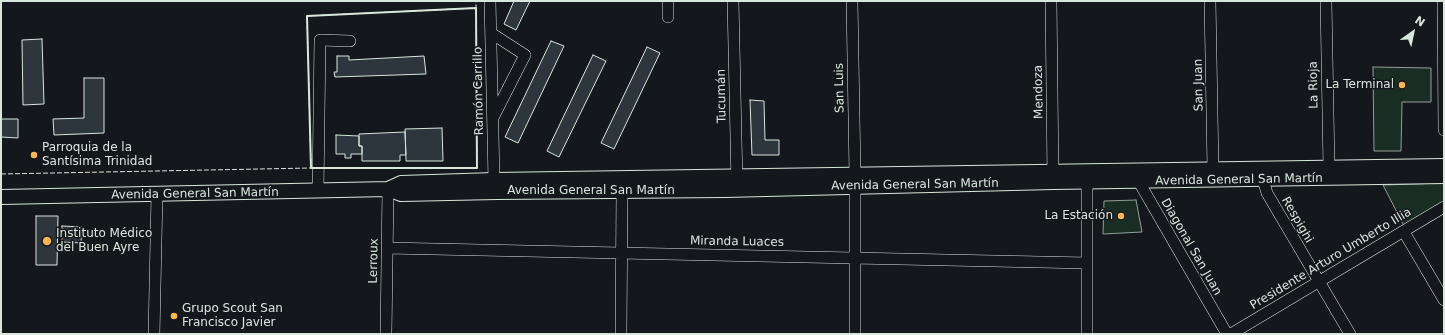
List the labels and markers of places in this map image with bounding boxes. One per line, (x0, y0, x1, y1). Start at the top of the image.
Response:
place label: La Terminal (1325, 78, 1394, 92)
marker: La Terminal (1397, 80, 1407, 90)
place label: Parroquia de la Santísima Trinidad (42, 141, 152, 169)
marker: Parroquia de la Santísima Trinidad (29, 150, 39, 160)
place label: La Estación (1044, 209, 1113, 223)
marker: La Estación (1116, 211, 1126, 221)
place label: Instituto Médico del Buen Ayre (56, 227, 152, 255)
marker: Instituto Médico del Buen Ayre (41, 235, 53, 247)
place label: Grupo Scout San Francisco Javier (182, 302, 283, 330)
marker: Grupo Scout San Francisco Javier (169, 311, 179, 321)

